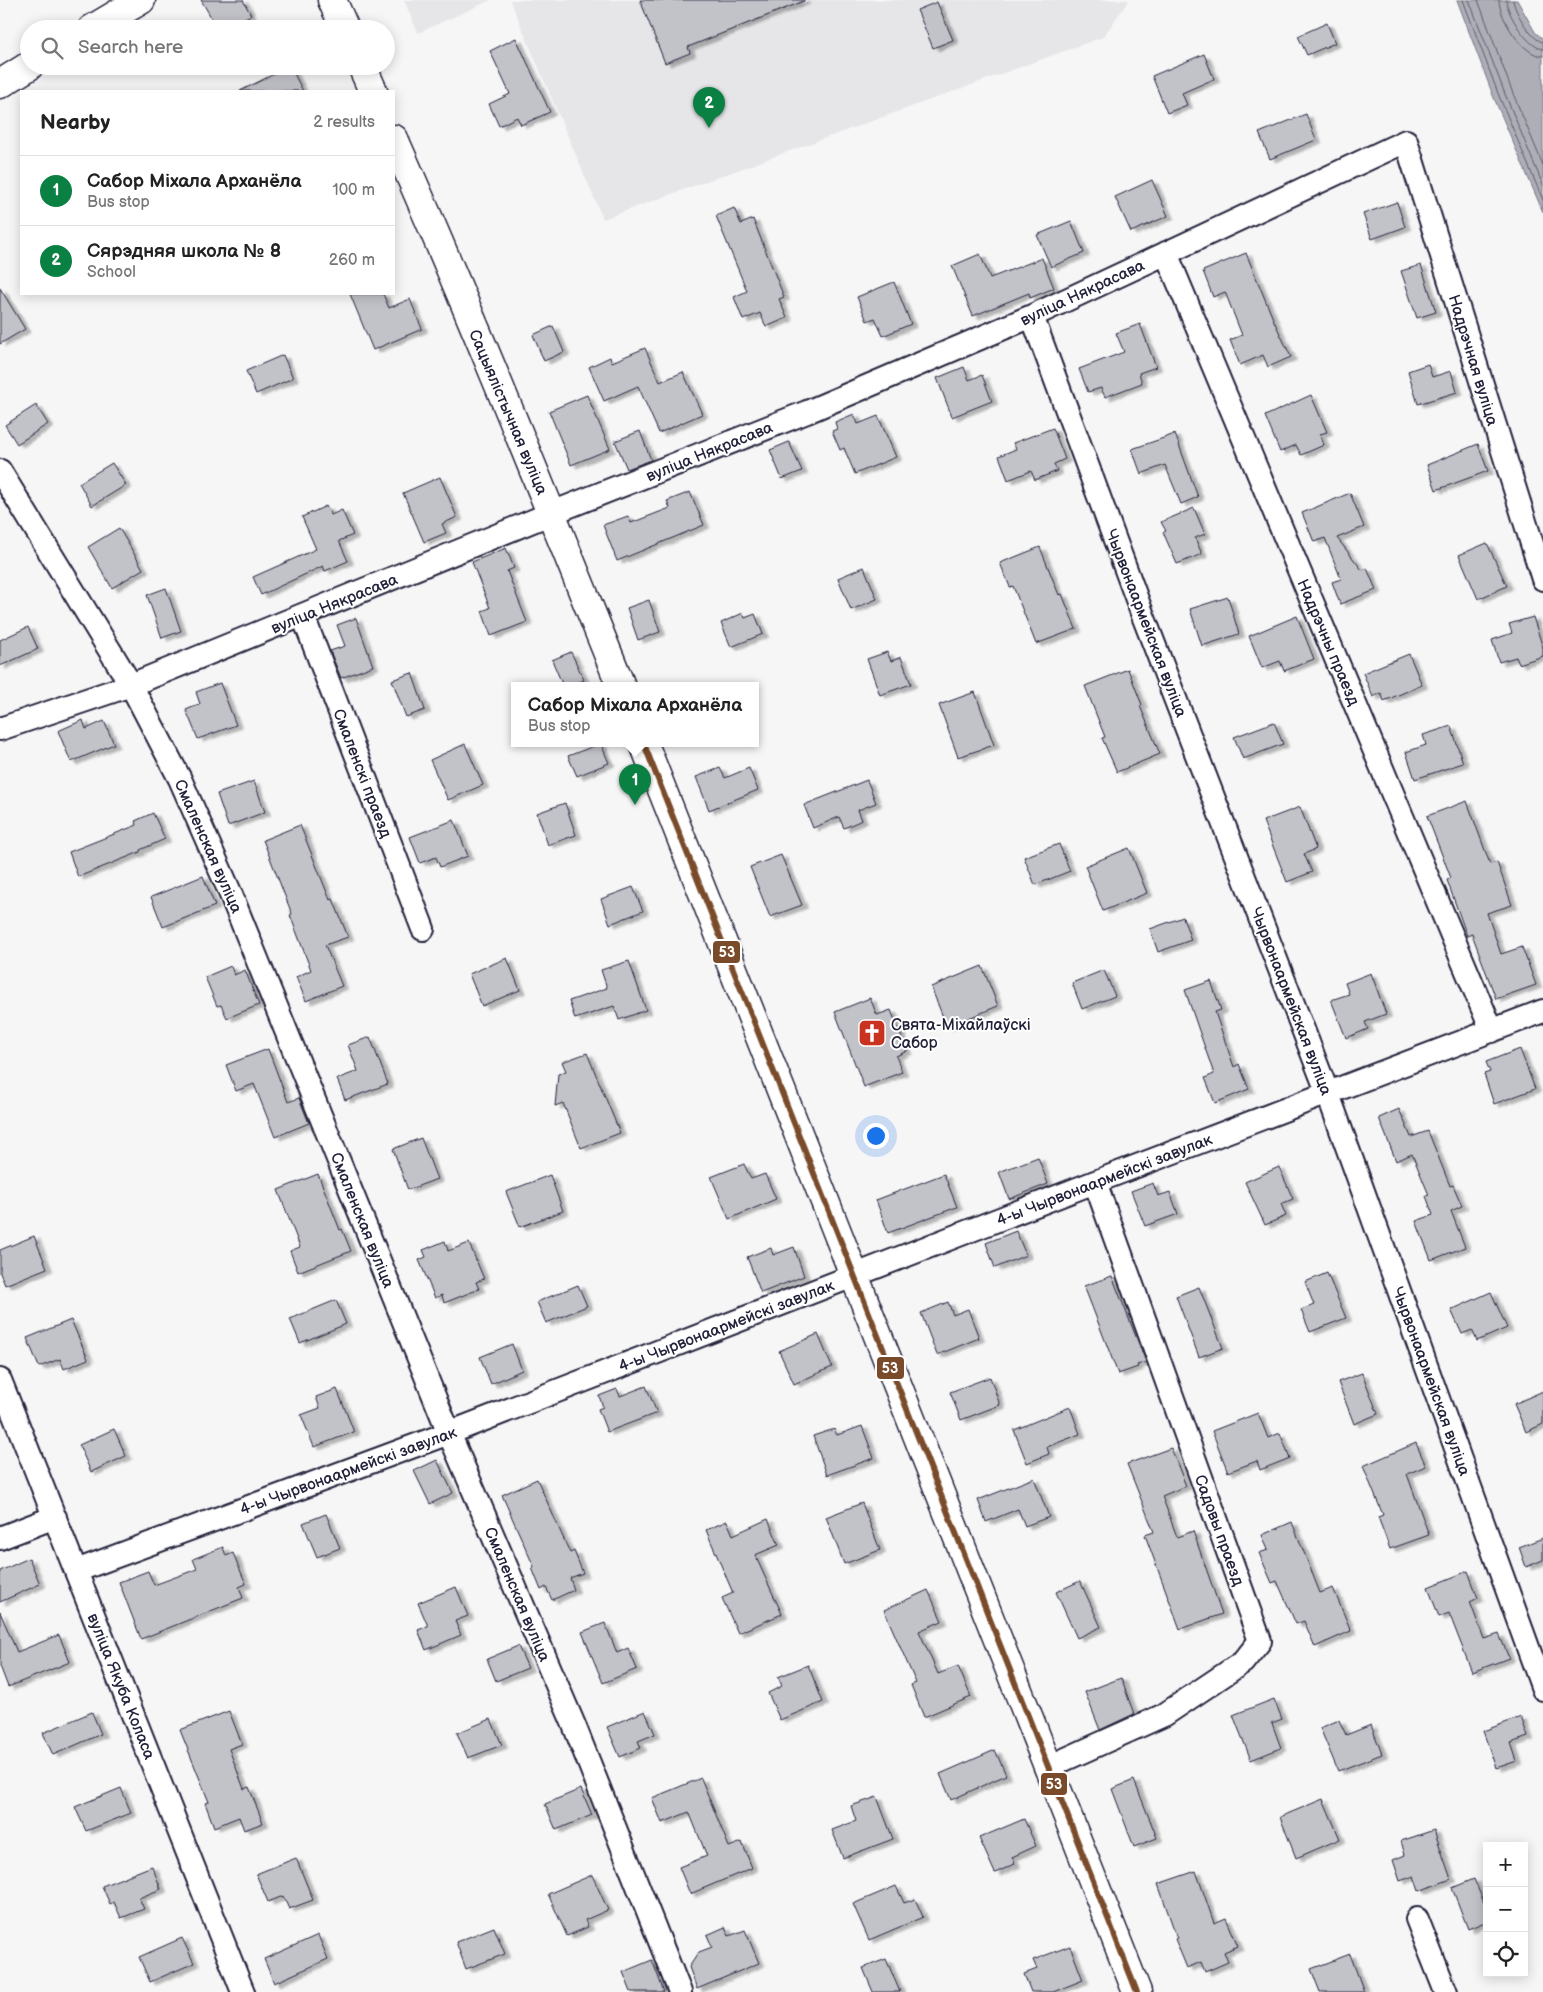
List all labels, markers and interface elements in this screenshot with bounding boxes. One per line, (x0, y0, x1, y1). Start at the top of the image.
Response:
search box (20, 20, 395, 75)
icon: search (38, 34, 66, 62)
text: Search here (78, 36, 183, 59)
pin: 2 (693, 87, 725, 128)
text: Nearby (40, 110, 110, 135)
text: 2 results (313, 113, 375, 132)
text: Сабор Міхала Арханёла (87, 170, 301, 193)
text: 1 (53, 181, 59, 200)
text: 100 m (332, 181, 375, 200)
text: Bus stop (87, 193, 150, 212)
text: Сярэдняя школа № 8 (87, 240, 281, 263)
text: 2 (51, 251, 61, 270)
text: 260 m (329, 251, 375, 270)
street label: вуліца Някрасава (1018, 256, 1148, 330)
text: School (87, 263, 136, 282)
street label: Надрэчная вуліца (1444, 293, 1502, 429)
street label: Сацыялістычная вуліца (464, 327, 551, 499)
street label: вуліца Някрасава (643, 418, 776, 486)
street label: Чырвонаармейская вуліца (1101, 527, 1190, 721)
street label: вуліца Някрасава (268, 570, 401, 638)
street label: Надрэчны праезд (1292, 576, 1363, 709)
popup (511, 682, 759, 747)
text: Сабор Міхала Арханёла (528, 694, 742, 717)
street label: Смаленскі праезд (328, 706, 395, 841)
text: Bus stop (528, 717, 591, 736)
pin: 1 (619, 764, 651, 805)
street label: Смаленская вуліца (170, 777, 246, 917)
street label: Чырвонаармейская вуліца (1246, 905, 1335, 1099)
line badge: 53 (712, 940, 741, 964)
text: 53 (719, 944, 735, 961)
place label: Свята-Міхайлаўскі Сабор (891, 1016, 1031, 1053)
church icon: Свята-Міхайлаўскі Сабор (857, 1018, 887, 1048)
your location (863, 1123, 889, 1149)
street label: 4-ы Чырвонаармейскі завулак (994, 1130, 1216, 1230)
street label: Смаленская вуліца (326, 1150, 398, 1292)
street label: 4-ы Чырвонаармейскі завулак (616, 1276, 838, 1376)
street label: Чырвонаармейская вуліца (1387, 1284, 1474, 1479)
line badge: 53 (876, 1356, 905, 1380)
text: 53 (882, 1360, 898, 1377)
street label: 4-ы Чырвонаармейскі завулак (237, 1423, 460, 1520)
street label: Садовы праезд (1190, 1472, 1248, 1589)
street label: Смаленская вуліца (480, 1524, 554, 1665)
street label: вуліца Якуба Коласа (83, 1611, 159, 1763)
line badge: 53 (1040, 1772, 1068, 1796)
text: 53 (1046, 1776, 1062, 1793)
map controls (1483, 1842, 1528, 1977)
button: + (1483, 1842, 1528, 1887)
button: − (1483, 1887, 1528, 1932)
button: locate (1483, 1932, 1528, 1977)

